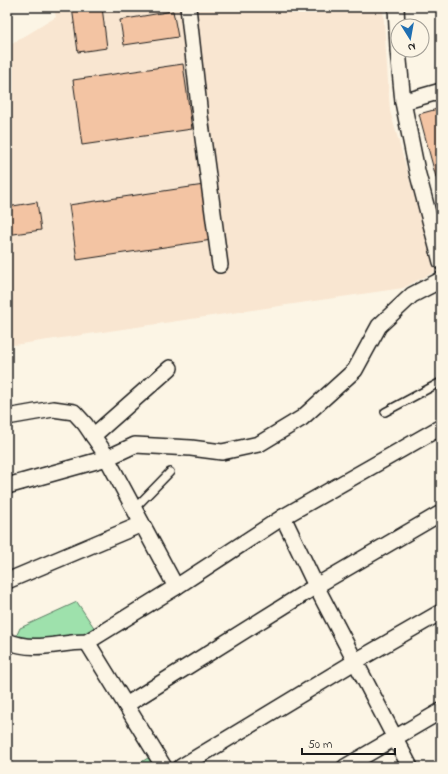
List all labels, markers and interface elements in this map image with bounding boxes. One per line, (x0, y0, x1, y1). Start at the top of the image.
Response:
north arrow (390, 18, 430, 58)
text: N (407, 38, 417, 55)
scale bar (302, 730, 395, 756)
text: 50 m (308, 736, 332, 754)

